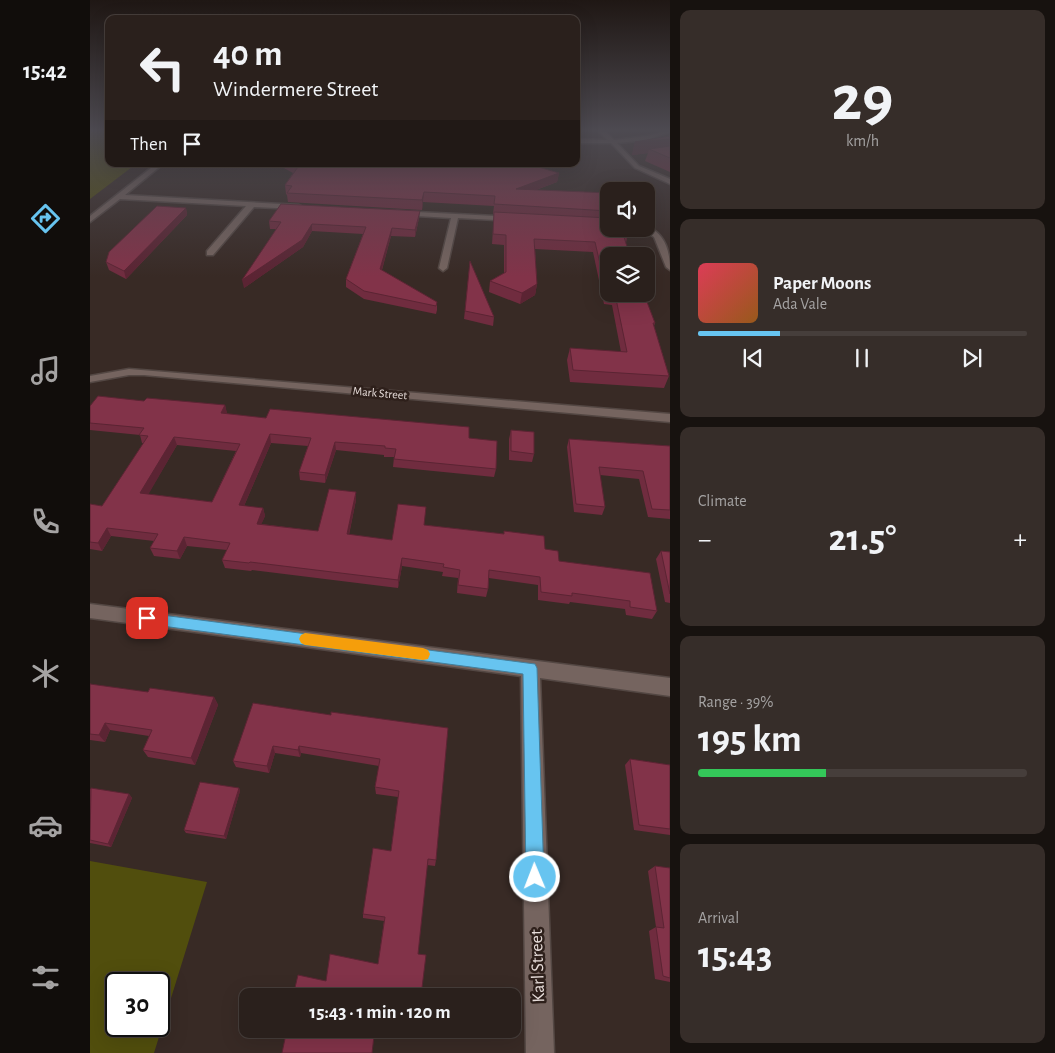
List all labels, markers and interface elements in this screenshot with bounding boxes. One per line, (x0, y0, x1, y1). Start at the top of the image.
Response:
icon: left (130, 35, 195, 100)
text: 40 m (213, 37, 282, 72)
text: 15:42 (23, 60, 67, 82)
text: 29 (831, 67, 894, 132)
text: Windermere Street (213, 78, 378, 100)
icon: arrive (178, 130, 206, 158)
text: km/h (846, 133, 879, 149)
text: Then (130, 135, 168, 154)
map controls (600, 182, 655, 302)
button: sound (600, 182, 655, 237)
icon: directions (28, 201, 63, 236)
button: layers (600, 247, 655, 302)
text: Paper Moons (773, 274, 871, 293)
text: Ada Vale (773, 296, 827, 312)
icon: previous (739, 344, 767, 372)
icon: pause (848, 344, 876, 372)
icon: next (958, 344, 986, 372)
icon: music (28, 353, 63, 388)
street label: Mark Street (352, 385, 408, 401)
text: Climate (698, 493, 747, 509)
icon: phone (28, 504, 63, 539)
text: 21.5° (829, 520, 896, 558)
text: − (698, 526, 711, 554)
text: + (1014, 526, 1027, 554)
pin (126, 597, 168, 639)
icon: arrive (133, 604, 161, 632)
icon: climate (28, 656, 63, 691)
text: Range · 39% (698, 694, 773, 710)
text: 195 km (698, 721, 802, 759)
icon: car (28, 808, 63, 843)
position arrow (508, 850, 560, 902)
text: Arrival (698, 910, 739, 926)
street label: Karl Street (528, 929, 548, 1003)
text: 15:43 (698, 937, 772, 975)
icon: filters (28, 960, 63, 995)
speed limit sign: 30 (105, 972, 170, 1037)
text: 15:43 · 1 min · 120 m (309, 1003, 451, 1022)

